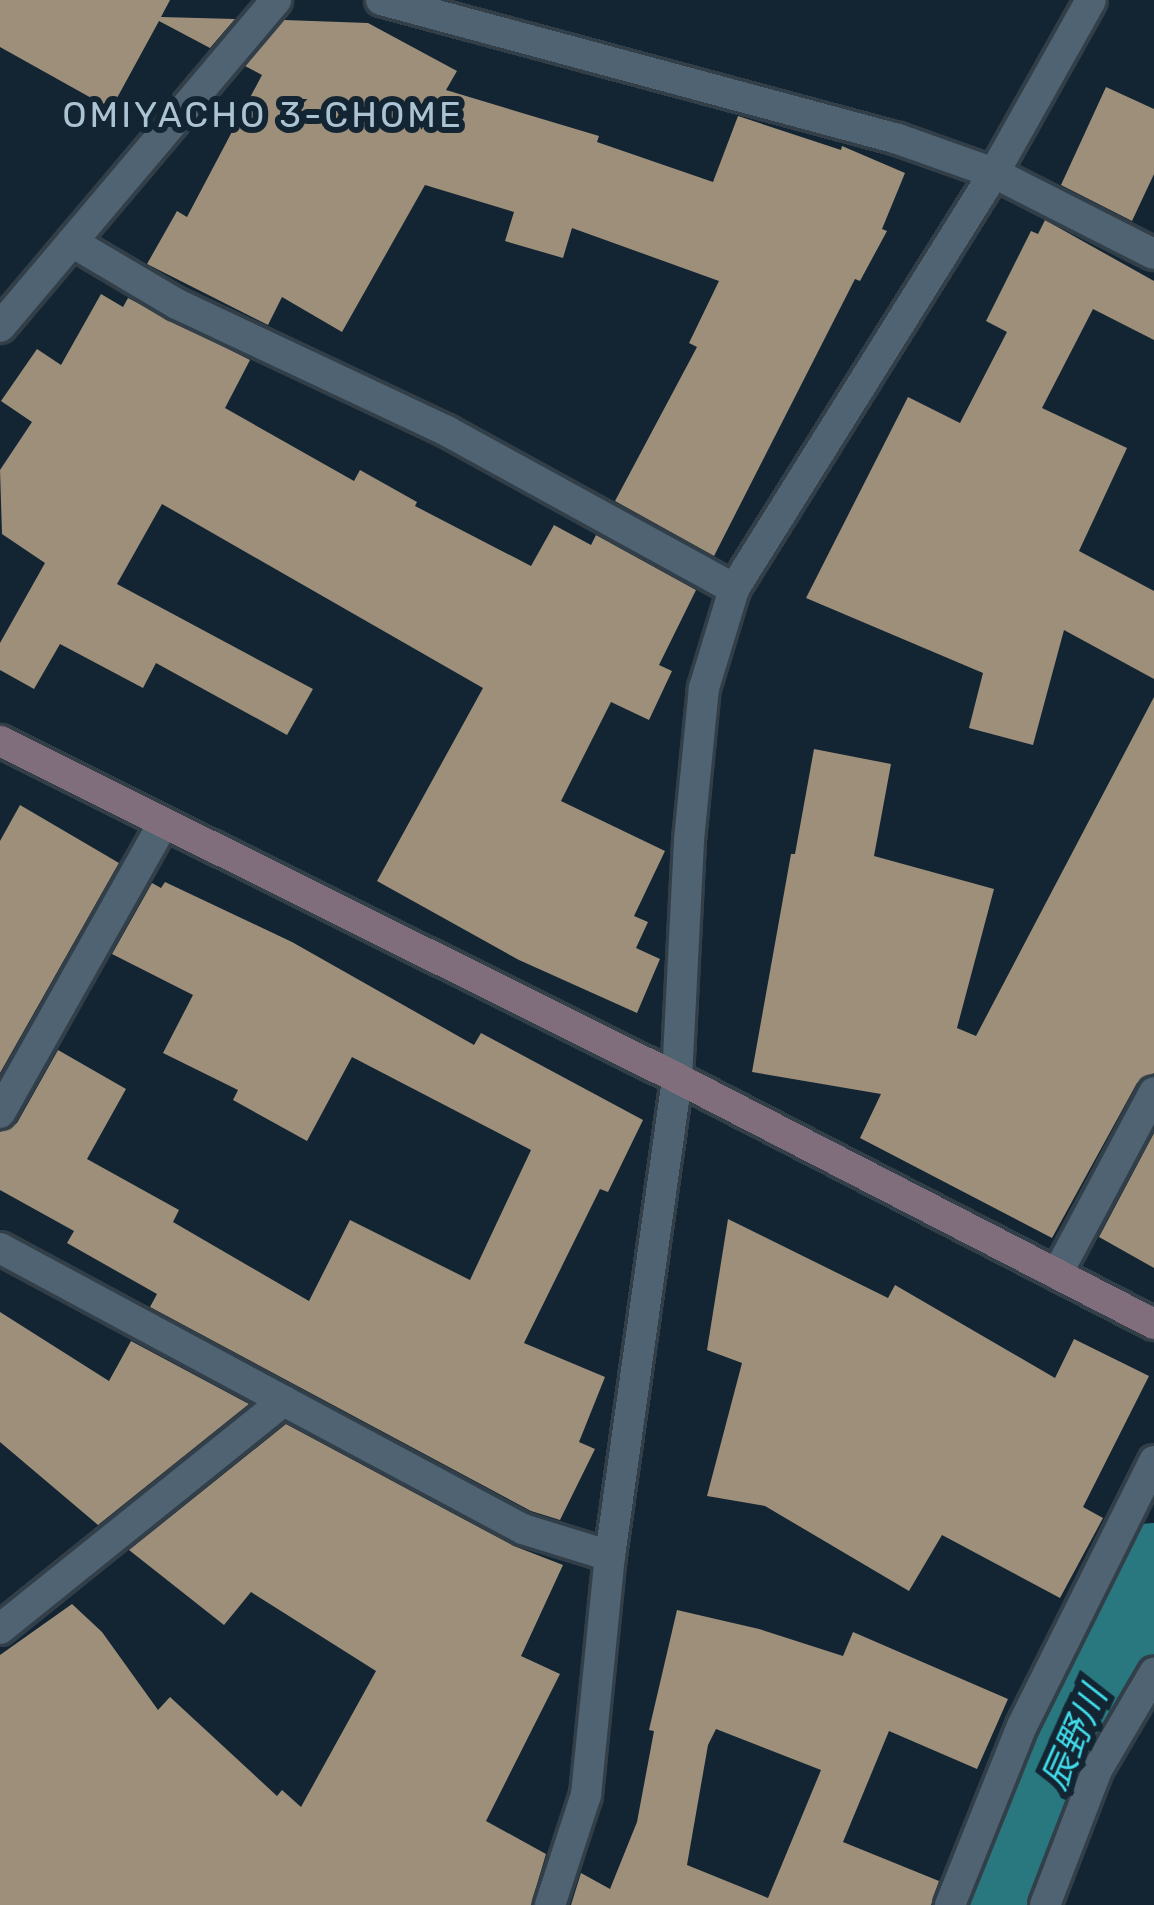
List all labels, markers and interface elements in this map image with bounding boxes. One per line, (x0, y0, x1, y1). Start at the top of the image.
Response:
district label: OMIYACHO 3-CHOME (62, 93, 464, 137)
water label: 辰野川 (1032, 1680, 1116, 1796)

